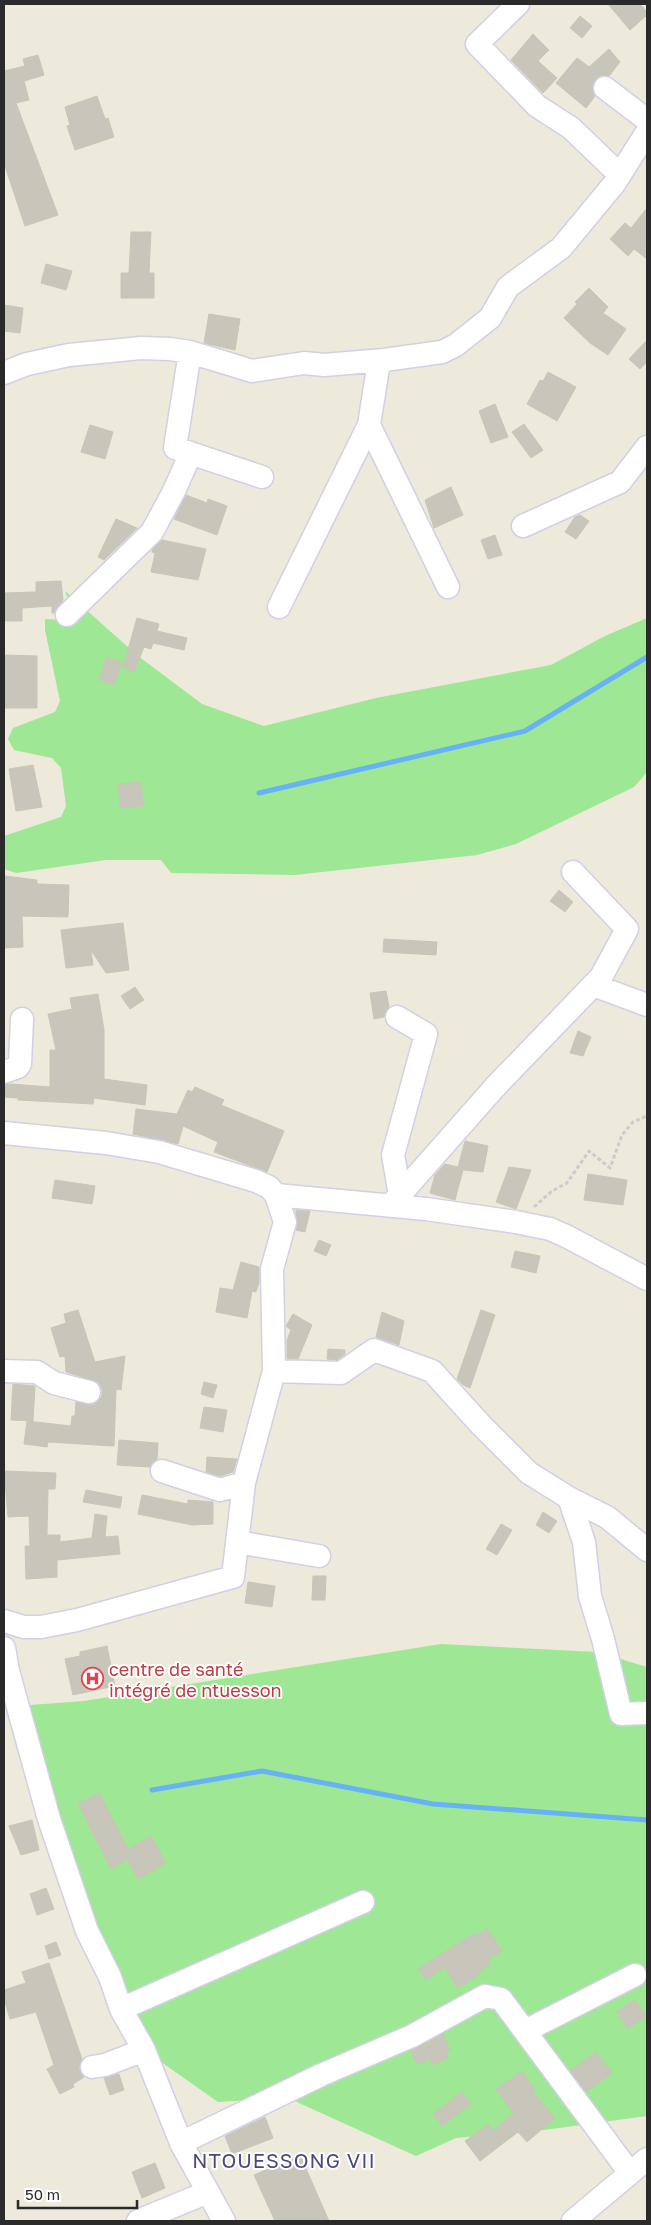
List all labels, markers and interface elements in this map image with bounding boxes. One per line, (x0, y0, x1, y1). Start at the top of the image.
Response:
place label: centre de santé intégré de ntuesson (109, 1658, 282, 1701)
hospital icon: centre de santé intégré de ntuesson (81, 1667, 105, 1691)
district label: NTOUESSONG VII (192, 2148, 376, 2172)
scale bar (18, 2178, 136, 2210)
text: 50 m (25, 2185, 60, 2203)

